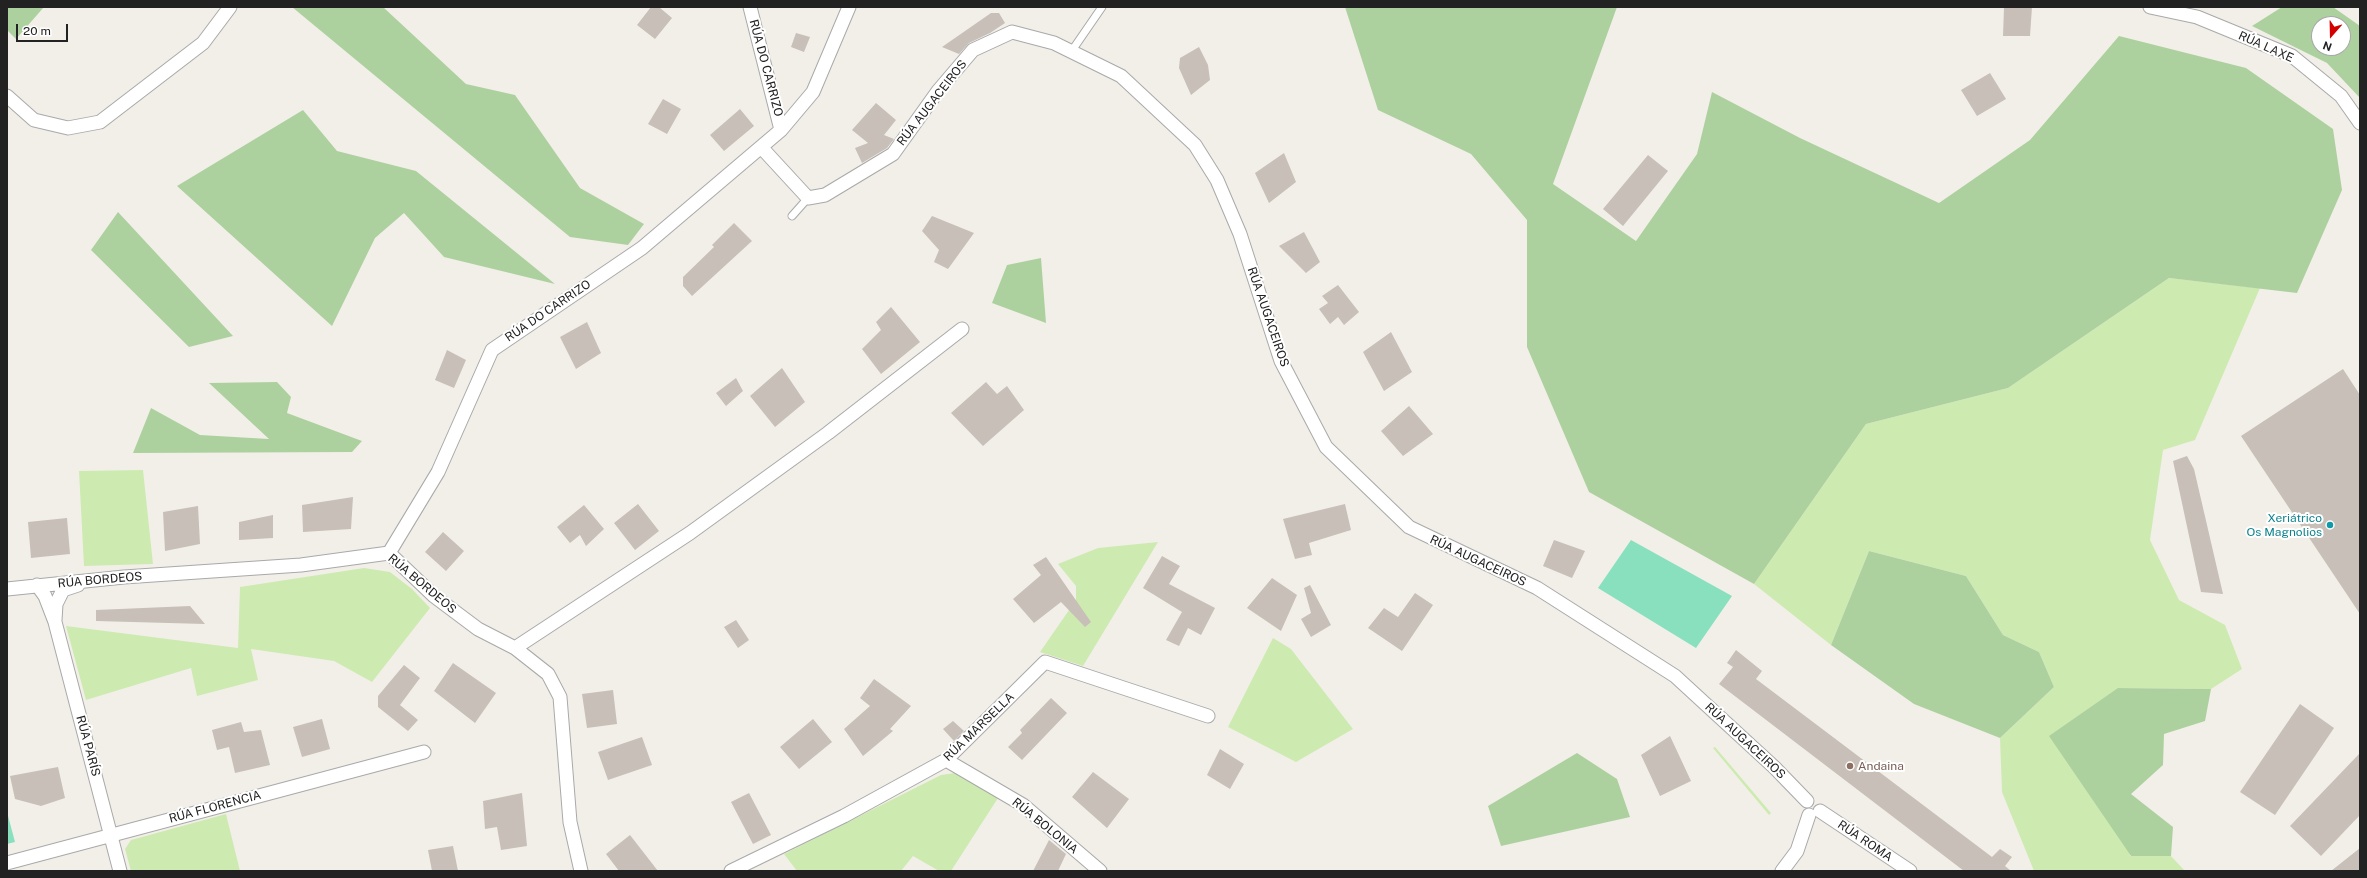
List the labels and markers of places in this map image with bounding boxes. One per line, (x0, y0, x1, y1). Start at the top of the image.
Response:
place label: Xeriátrico Os Magnolios (2246, 511, 2322, 539)
marker: Xeriátrico Os Magnolios (2325, 520, 2335, 530)
place label: Andaina (1858, 759, 1904, 773)
marker: Andaina (1845, 761, 1855, 771)

